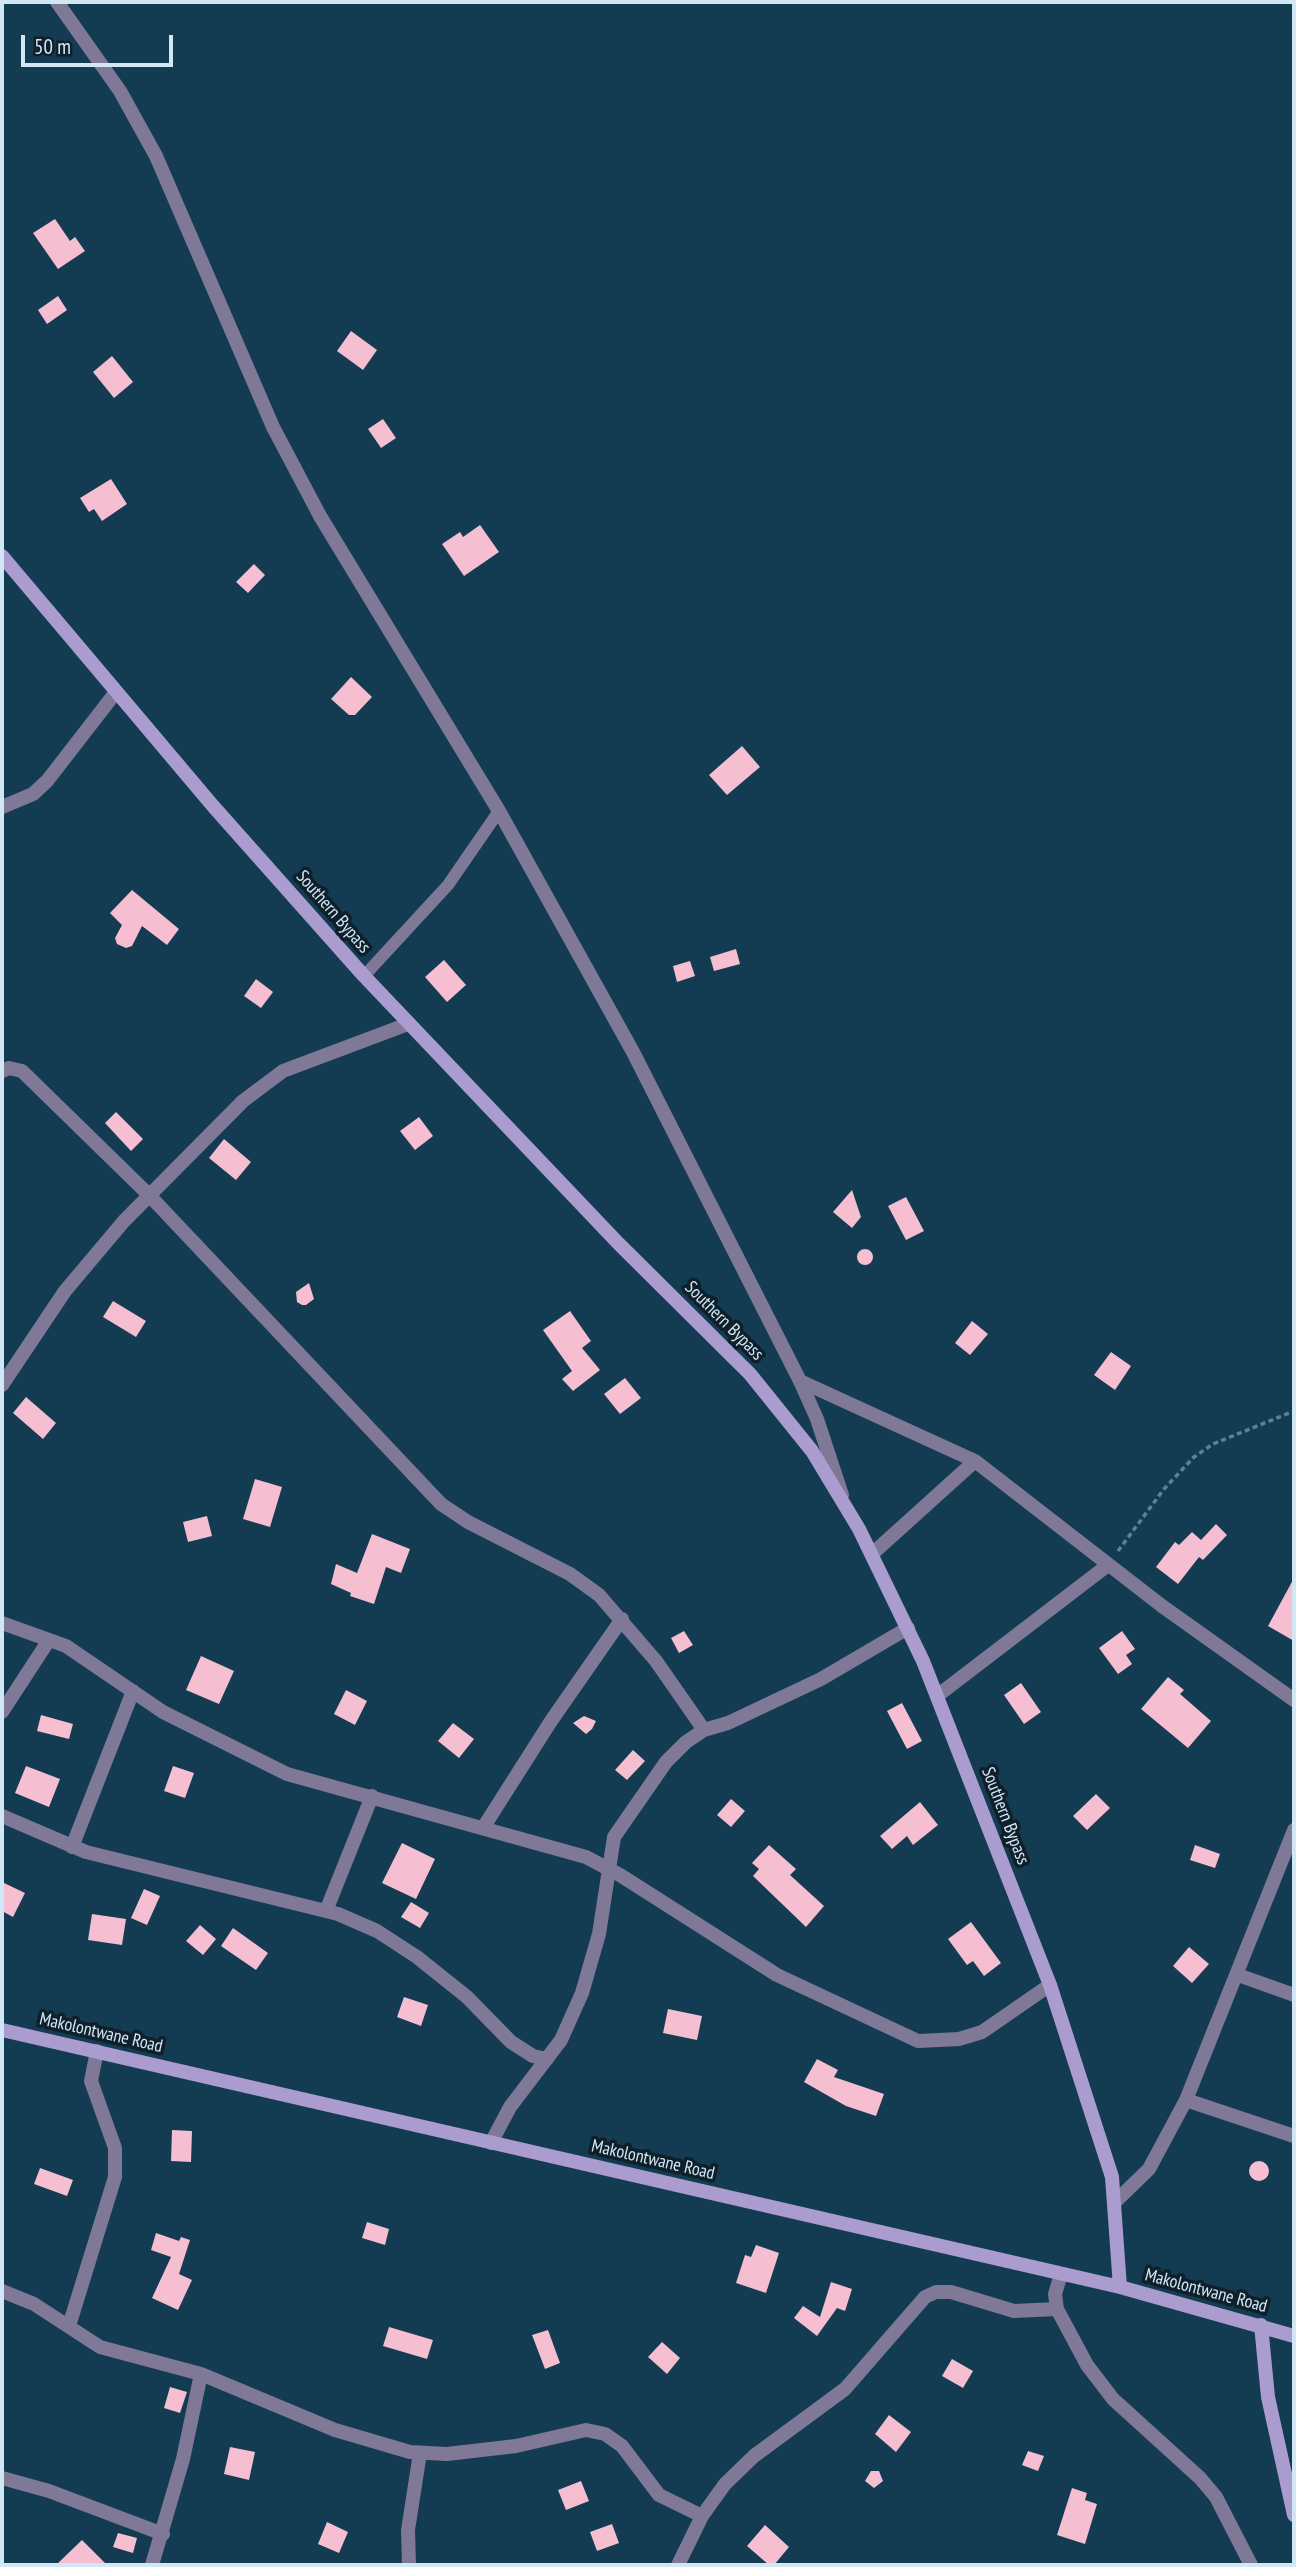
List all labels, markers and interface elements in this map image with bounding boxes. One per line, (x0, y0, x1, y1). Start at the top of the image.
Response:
scale bar (24, 21, 177, 65)
text: 50 m (34, 33, 71, 60)
street label: Southern Bypass (291, 866, 375, 958)
street label: Southern Bypass (680, 1277, 768, 1365)
street label: Southern Bypass (977, 1764, 1033, 1868)
street label: Makolontwane Road (37, 2008, 165, 2058)
street label: Makolontwane Road (589, 2135, 717, 2185)
street label: Makolontwane Road (1142, 2264, 1270, 2318)

